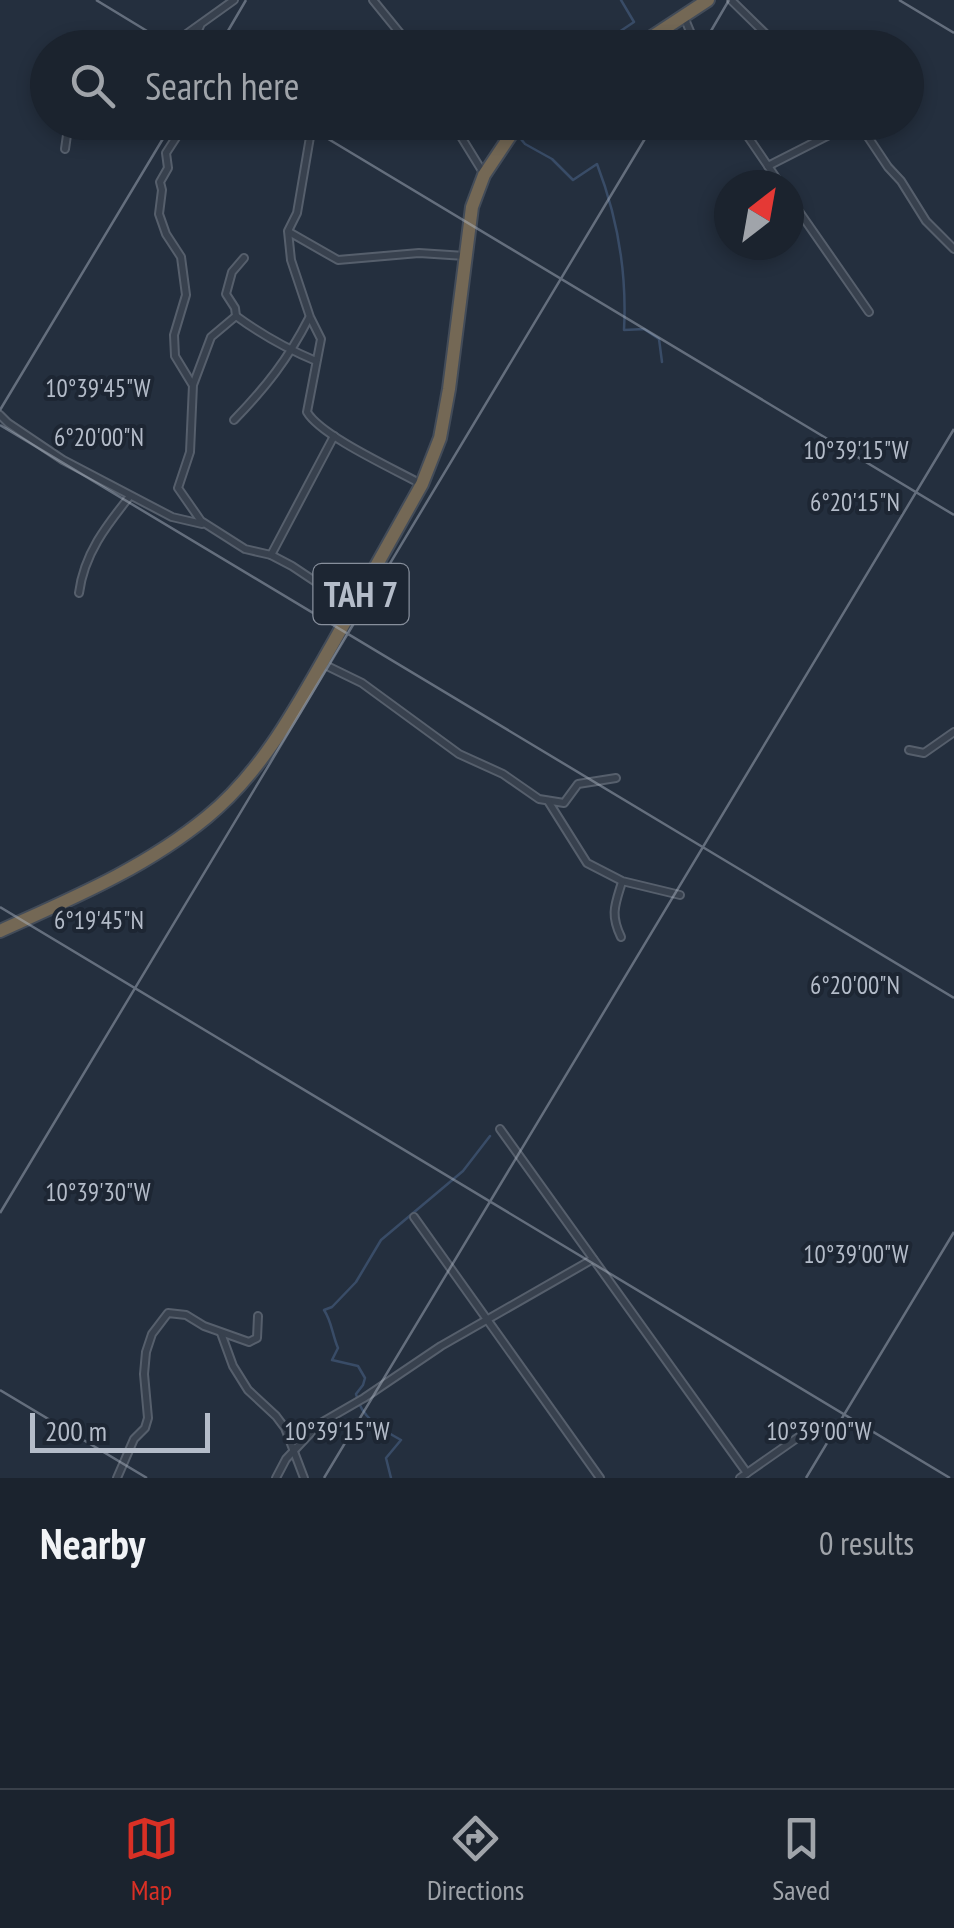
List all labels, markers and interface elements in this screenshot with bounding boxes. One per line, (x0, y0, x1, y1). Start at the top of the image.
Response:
search box (30, 30, 924, 140)
icon: search (65, 58, 120, 113)
text: Search here (145, 61, 299, 110)
north arrow (714, 170, 804, 260)
text: 10°39'45"W (45, 372, 151, 404)
text: 6°20'00"N (54, 421, 144, 453)
text: 10°39'15"W (803, 434, 909, 466)
text: 6°20'15"N (810, 486, 900, 518)
road number: TAH 7 (314, 564, 408, 624)
text: 6°19'45"N (54, 904, 144, 936)
text: 6°20'00"N (810, 969, 900, 1001)
text: 10°39'30"W (45, 1176, 151, 1208)
text: 10°39'00"W (803, 1238, 909, 1270)
scale bar (30, 1408, 210, 1452)
text: 200 m (45, 1412, 107, 1449)
text: 10°39'15"W (284, 1415, 390, 1447)
text: 10°39'00"W (766, 1415, 872, 1447)
text: Nearby (40, 1516, 145, 1571)
text: 0 results (819, 1522, 914, 1564)
tab: Map (124, 1811, 179, 1908)
tab: Directions (427, 1811, 524, 1908)
tab: Saved (772, 1811, 830, 1908)

